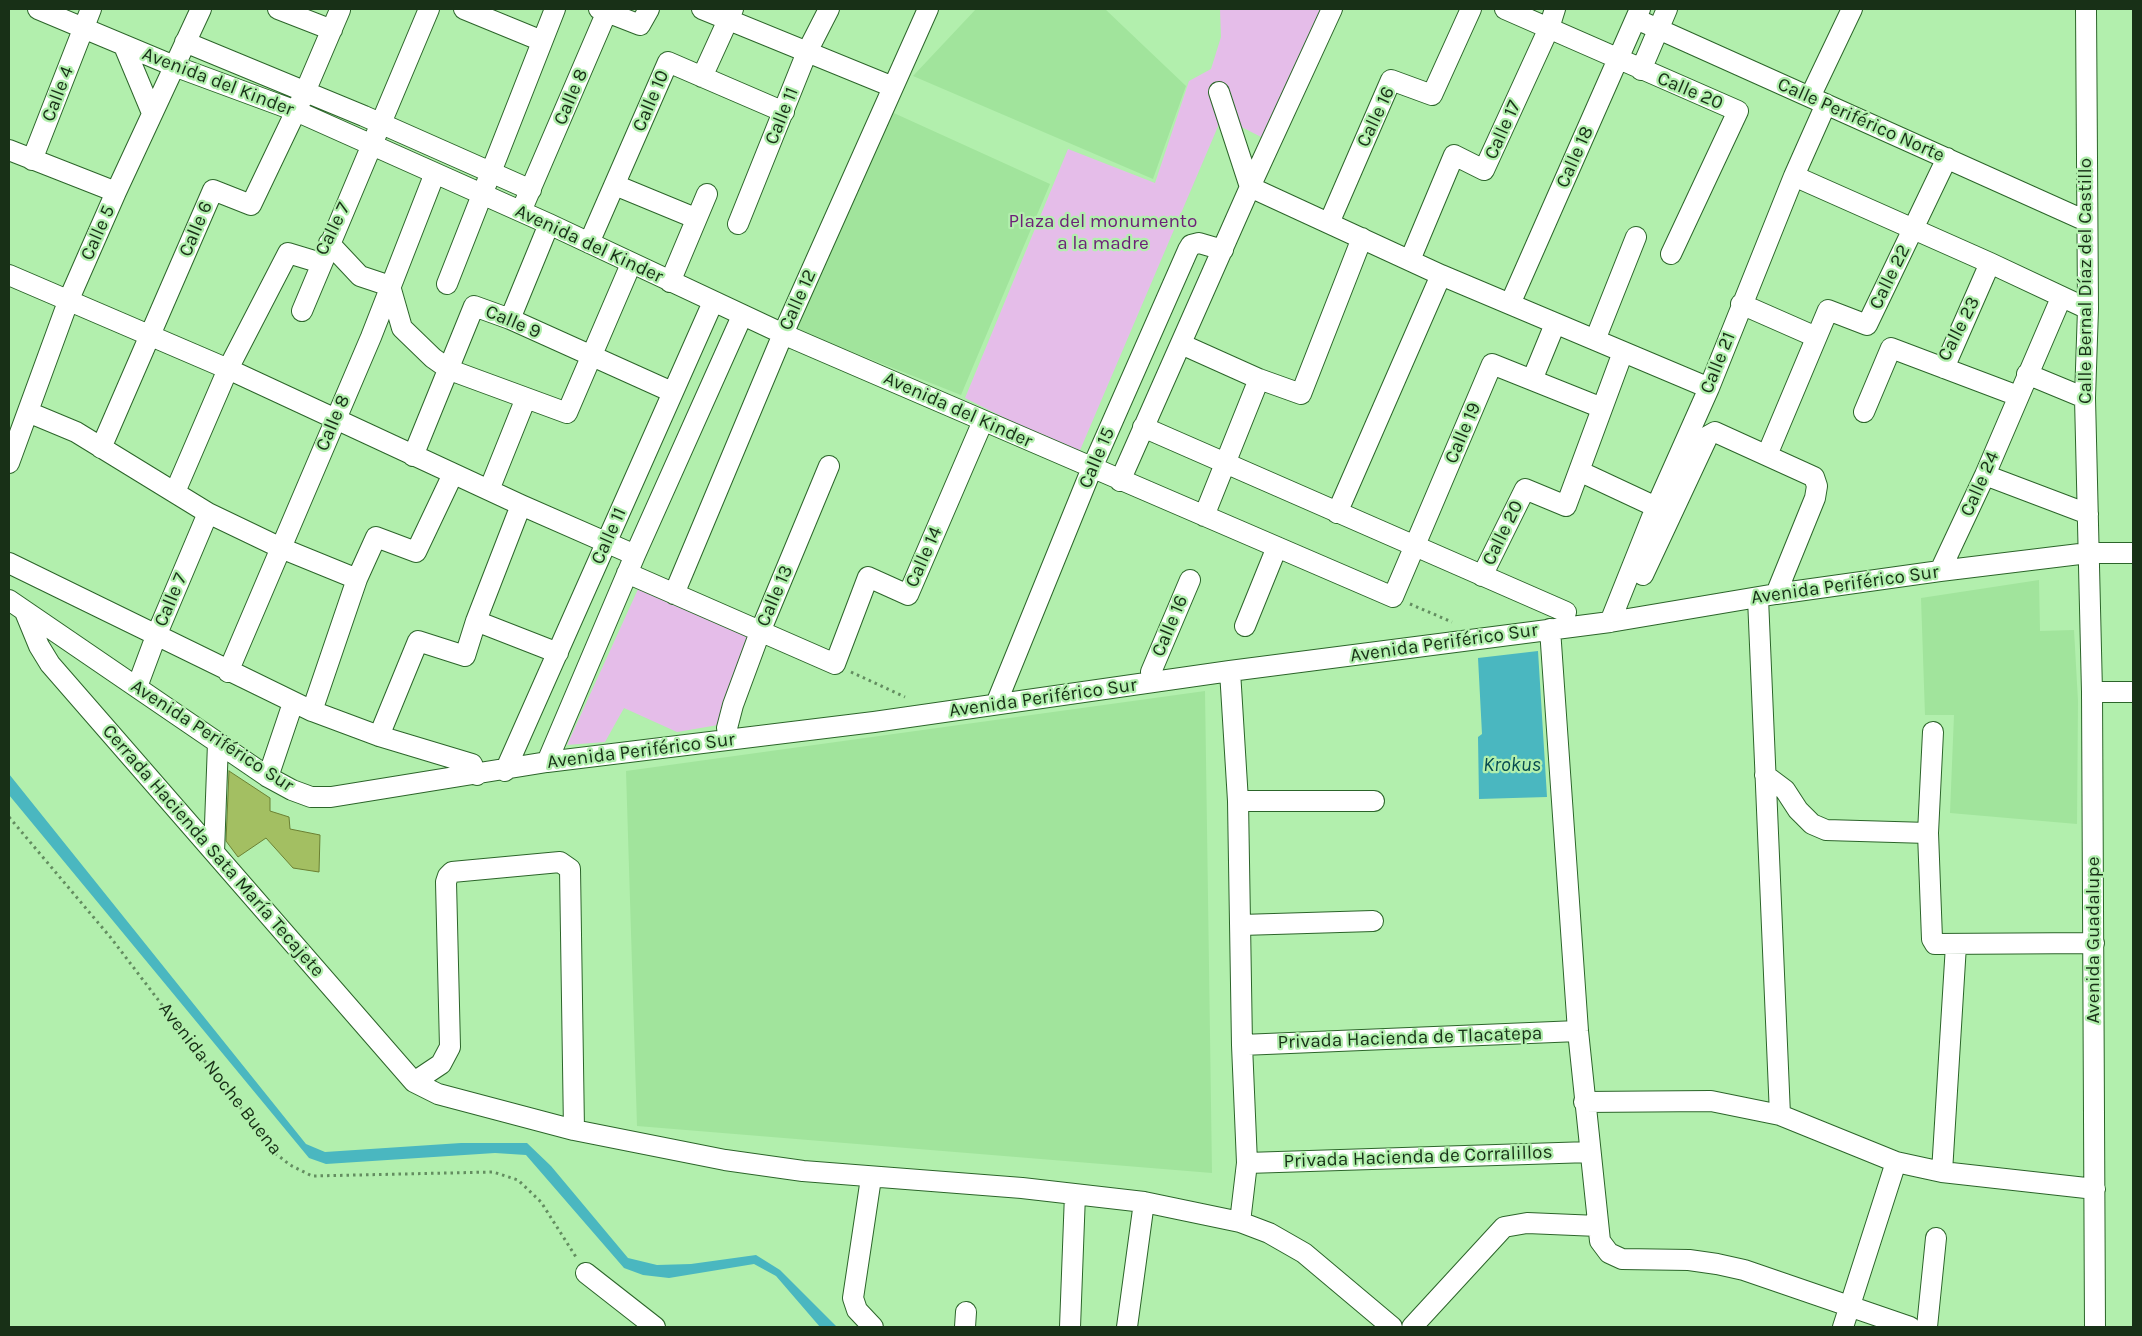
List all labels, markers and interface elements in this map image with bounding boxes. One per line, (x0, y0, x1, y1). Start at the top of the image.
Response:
street label: Avenida del Kinder (139, 43, 297, 121)
street label: Calle 4 (37, 63, 79, 125)
street label: Calle 8 (549, 66, 593, 128)
street label: Calle 10 (628, 67, 674, 135)
street label: Calle 20 (1654, 67, 1726, 115)
street label: Calle Periférico Norte (1774, 73, 1948, 167)
street label: Calle 16 (1352, 83, 1400, 151)
street label: Calle 11 (760, 84, 804, 148)
street label: Calle 17 (1480, 97, 1526, 163)
street label: Calle 18 (1551, 123, 1599, 191)
street label: Calle Bernal Díaz del Castillo (2075, 158, 2097, 404)
street label: Calle 6 (174, 198, 218, 260)
street label: Calle 7 (310, 199, 356, 259)
street label: Avenida del Kinder (511, 200, 667, 288)
street label: Calle 5 (76, 202, 120, 264)
park label: Plaza del monumento a la madre (1009, 211, 1197, 255)
street label: Calle 22 (1865, 241, 1915, 313)
street label: Calle 12 (775, 266, 821, 334)
street label: Calle 23 (1933, 293, 1985, 365)
street label: Calle 9 (482, 300, 544, 344)
street label: Calle 21 (1695, 329, 1741, 397)
street label: Avenida del Kinder (880, 367, 1036, 453)
street label: Calle 8 (311, 392, 355, 454)
street label: Calle 19 (1440, 399, 1486, 467)
street label: Calle 15 (1074, 424, 1120, 492)
street label: Calle 24 (1956, 448, 2004, 520)
street label: Calle 20 (1478, 497, 1528, 569)
street label: Calle 11 (586, 504, 632, 568)
street label: Calle 14 (901, 523, 947, 591)
street label: Avenida Periférico Sur (1750, 561, 1940, 609)
street label: Calle 13 (752, 562, 798, 630)
street label: Calle 7 (150, 570, 192, 630)
street label: Calle 16 (1147, 592, 1193, 660)
street label: Avenida Periférico Sur (1349, 619, 1539, 667)
street label: Avenida Periférico Sur (948, 674, 1138, 722)
street label: Avenida Periférico Sur (126, 675, 298, 797)
street label: Cerrada Hacienda Sata María Tecajete (97, 720, 329, 982)
street label: Avenida Periférico Sur (546, 728, 736, 774)
water label: Krokus (1483, 753, 1541, 777)
street label: Avenida Guadalupe (2083, 857, 2105, 1023)
street label: Avenida Noche Buena (153, 998, 287, 1160)
street label: Privada Hacienda de Tlacatepa (1277, 1022, 1543, 1054)
street label: Privada Hacienda de Corralillos (1283, 1141, 1553, 1173)

